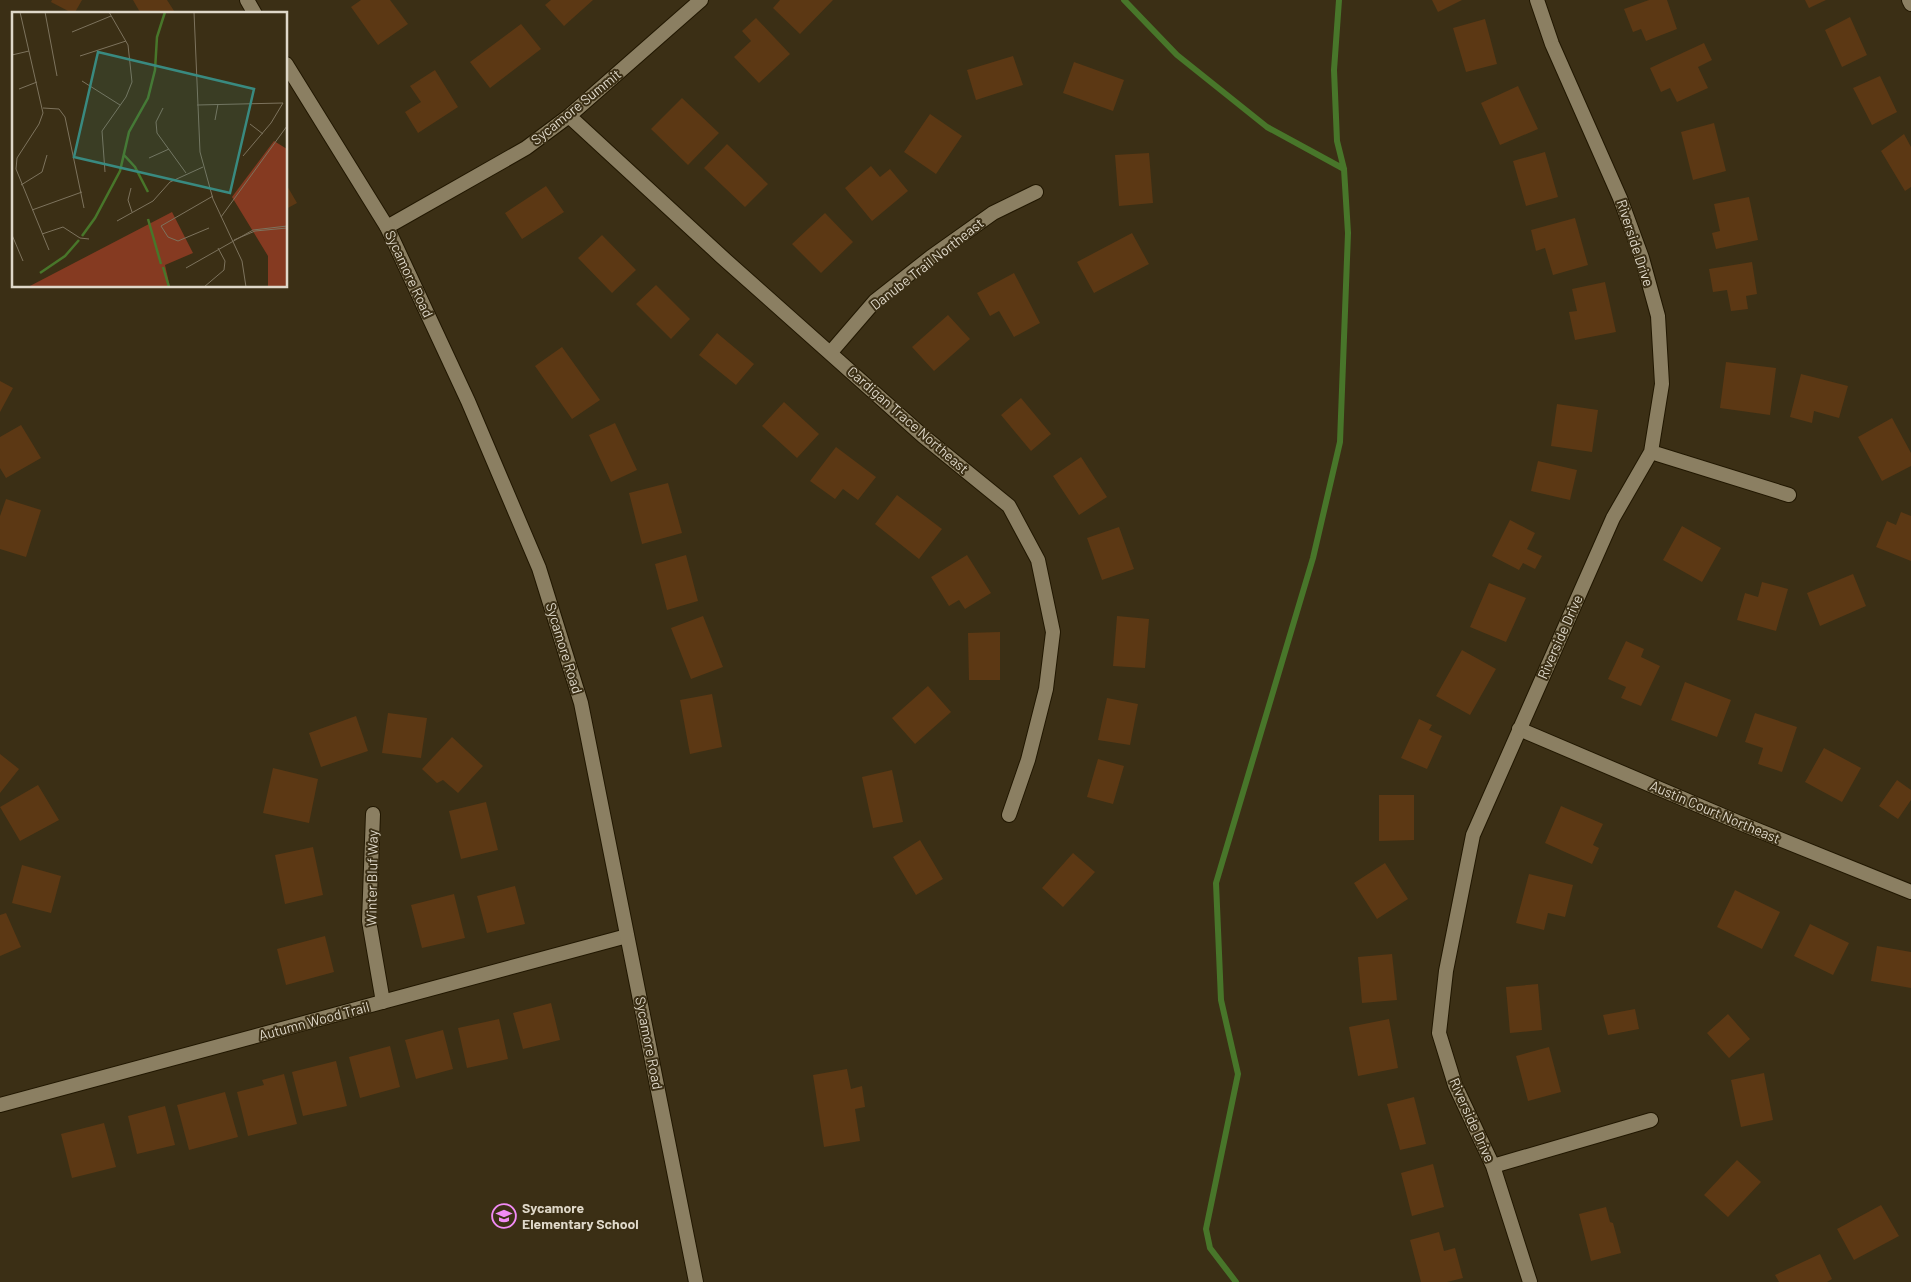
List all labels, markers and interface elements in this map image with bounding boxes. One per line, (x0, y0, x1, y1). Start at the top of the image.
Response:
inset map (12, 12, 288, 288)
street label: Sycamore Summit (527, 65, 624, 148)
street label: Riverside Drive (1613, 197, 1658, 288)
street label: Danube Trail Northeast (867, 214, 987, 313)
street label: Sycamore Road (382, 228, 437, 320)
street label: Cardigan Trace Northeast (844, 362, 972, 477)
street label: Riverside Drive (1533, 592, 1586, 682)
street label: Sycamore Road (543, 600, 586, 695)
street label: Austin Court Northeast (1648, 776, 1783, 847)
street label: Winter Bluf Way (362, 829, 381, 926)
street label: Sycamore Road (632, 995, 667, 1091)
street label: Autumn Wood Trail (257, 998, 371, 1043)
street label: Riverside Drive (1446, 1075, 1499, 1165)
place label: Sycamore Elementary School (522, 1199, 639, 1232)
school or university icon: Sycamore Elementary School (491, 1203, 517, 1229)

